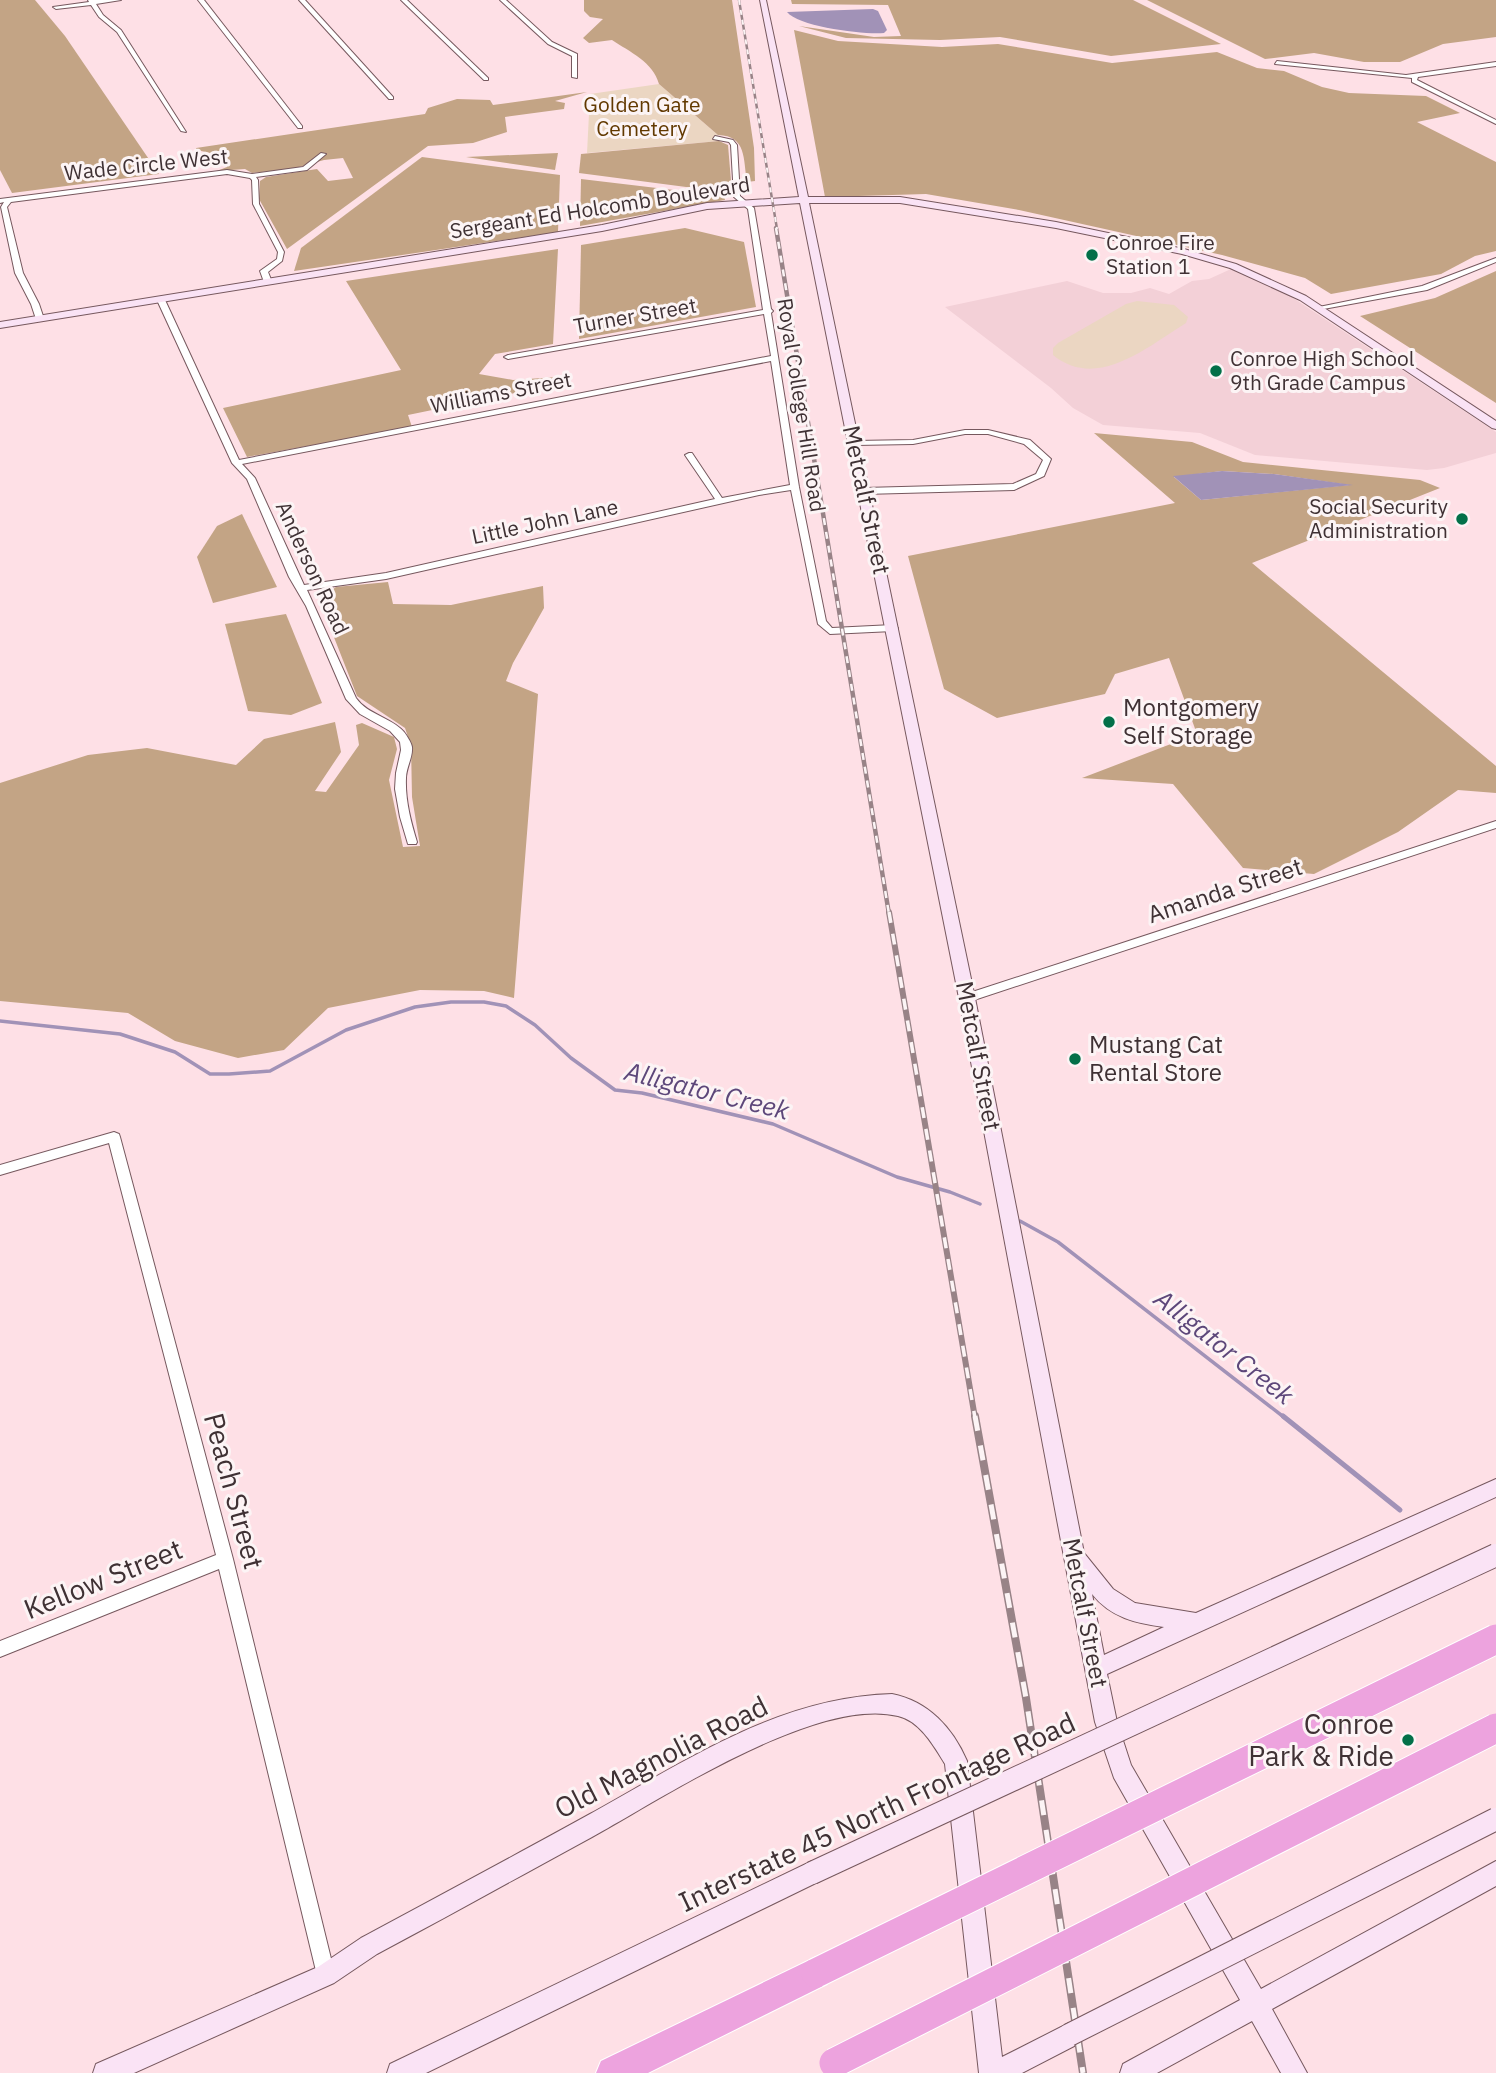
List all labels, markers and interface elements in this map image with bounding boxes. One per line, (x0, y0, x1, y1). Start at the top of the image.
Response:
park label: Golden Gate Cemetery (583, 90, 701, 142)
street label: Wade Circle West (63, 141, 229, 187)
street label: Sergeant Ed Holcomb Boulevard (448, 169, 752, 245)
place label: Conroe Fire Station 1 (1106, 228, 1215, 280)
marker: Conroe Fire Station 1 (1084, 247, 1100, 263)
street label: Turner Street (571, 290, 698, 340)
street label: Royal College Hill Road (771, 296, 833, 514)
place label: Conroe High School 9th Grade Campus (1230, 344, 1415, 396)
marker: Conroe High School 9th Grade Campus (1208, 363, 1224, 379)
street label: Williams Street (428, 365, 574, 419)
street label: Metcalf Street (836, 422, 898, 577)
street label: Little John Lane (469, 492, 621, 550)
place label: Social Security Administration (1309, 492, 1449, 544)
street label: Anderson Road (270, 496, 356, 639)
marker: Social Security Administration (1454, 511, 1470, 527)
place label: Montgomery Self Storage (1123, 691, 1259, 751)
marker: Montgomery Self Storage (1101, 714, 1117, 730)
street label: Amanda Street (1143, 850, 1306, 930)
street label: Metcalf Street (949, 978, 1009, 1133)
place label: Mustang Cat Rental Store (1089, 1028, 1223, 1088)
marker: Mustang Cat Rental Store (1067, 1051, 1083, 1067)
water label: Alligator Creek (621, 1053, 793, 1127)
water label: Alligator Creek (1147, 1280, 1302, 1412)
street label: Peach Street (196, 1409, 273, 1573)
street label: Kellow Street (18, 1530, 188, 1627)
street label: Metcalf Street (1056, 1535, 1116, 1690)
street label: Old Magnolia Road (548, 1687, 774, 1826)
street label: Interstate 45 North Frontage Road (673, 1703, 1081, 1920)
place label: Conroe Park & Ride (1248, 1705, 1394, 1774)
marker: Conroe Park & Ride (1400, 1732, 1416, 1748)

